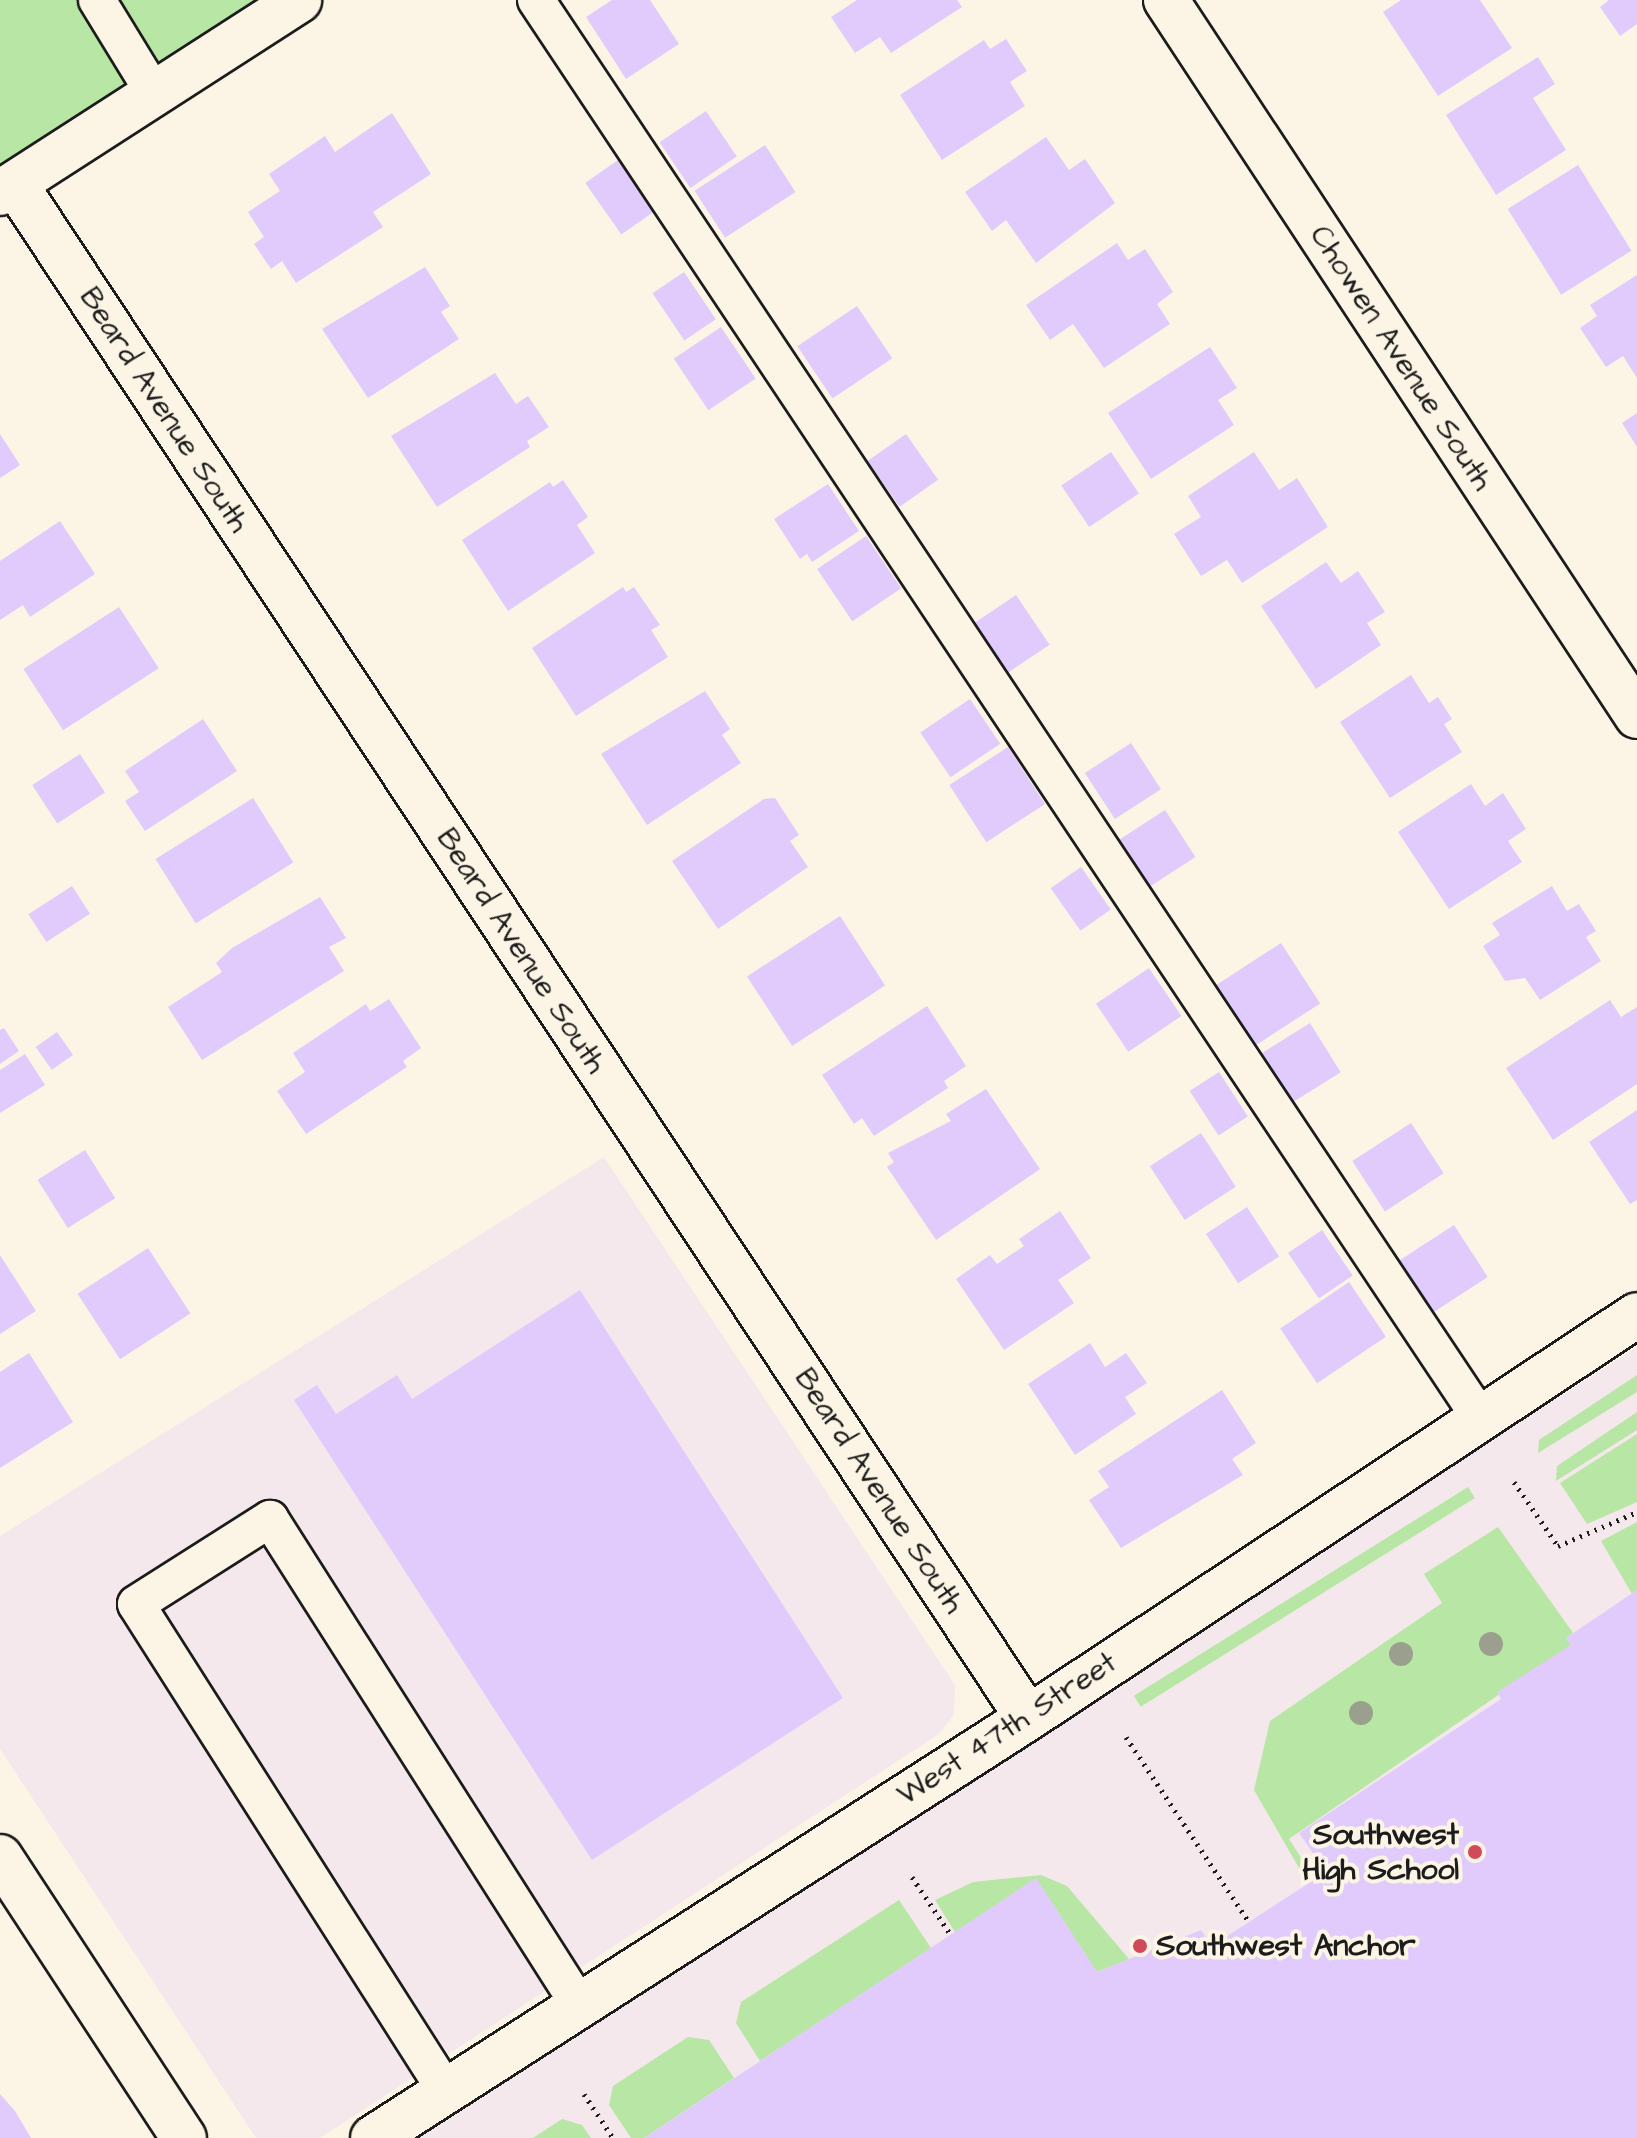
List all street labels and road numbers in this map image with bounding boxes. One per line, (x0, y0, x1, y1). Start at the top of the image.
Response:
street label: Chowen Avenue South (1302, 219, 1500, 497)
street label: Beard Avenue South (71, 281, 257, 539)
street label: Beard Avenue South (428, 822, 614, 1080)
street label: Beard Avenue South (786, 1362, 972, 1620)
street label: West 47th Street (891, 1645, 1123, 1813)

